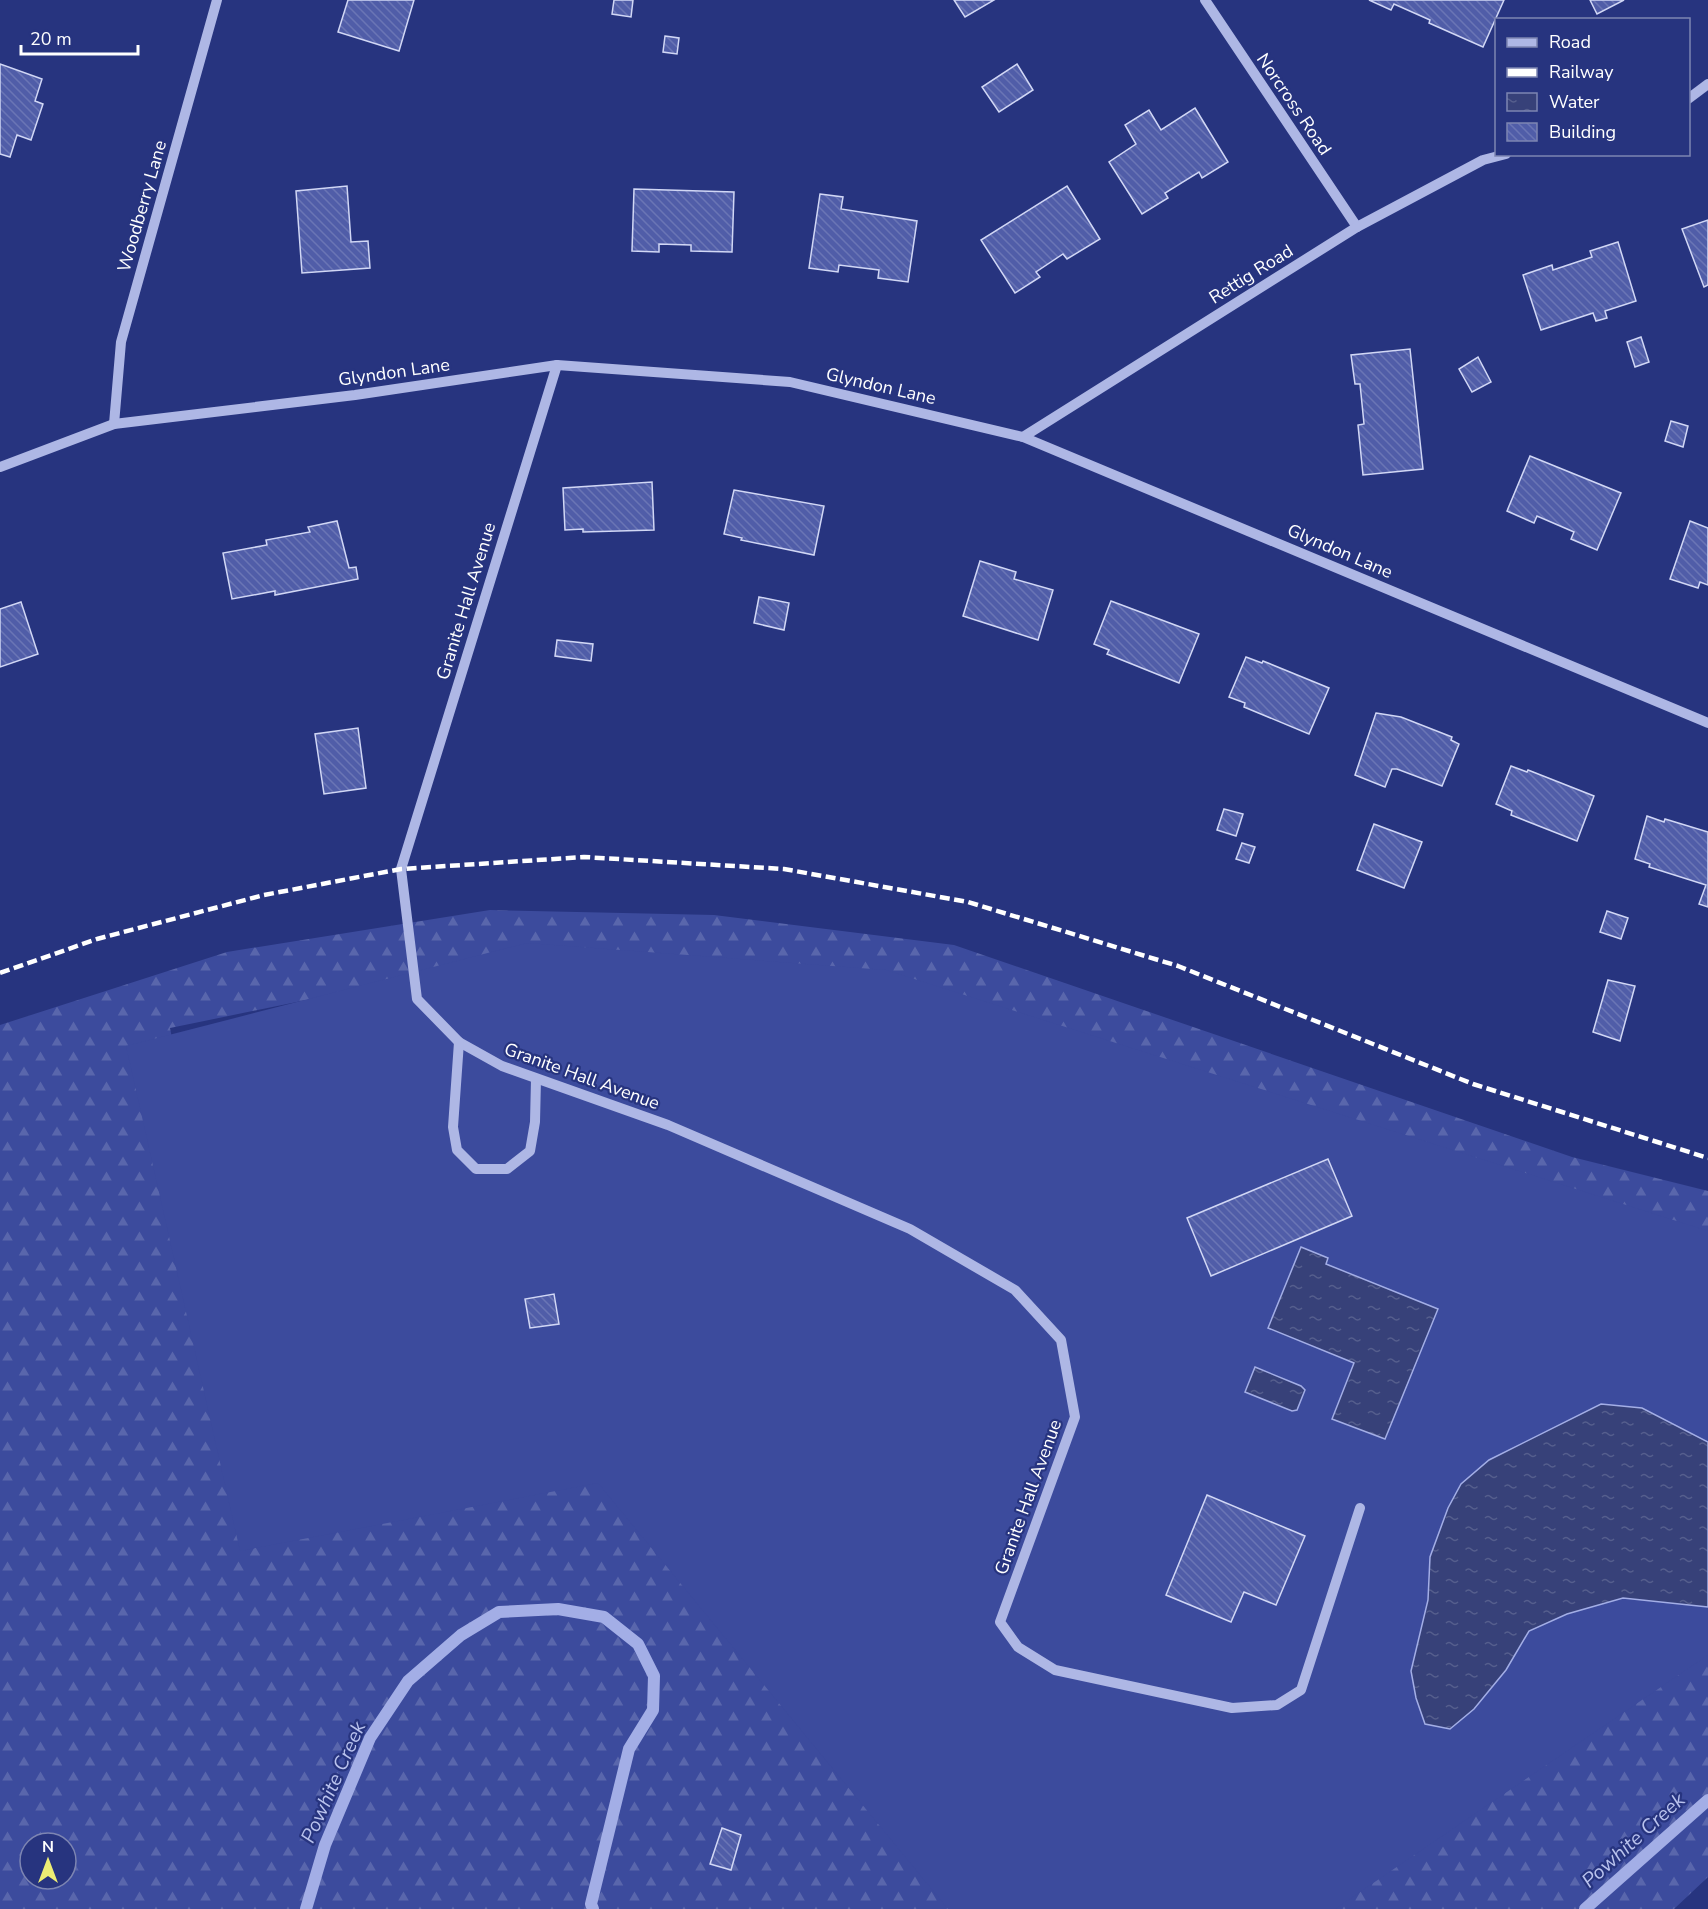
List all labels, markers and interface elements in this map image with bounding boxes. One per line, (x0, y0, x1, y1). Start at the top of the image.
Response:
scale bar (21, 18, 138, 56)
legend (1495, 18, 1690, 156)
text: 20 m (30, 27, 72, 51)
text: Road (1549, 30, 1591, 54)
street label: Norcross Road (1251, 48, 1337, 160)
text: Railway (1549, 60, 1614, 84)
text: Water (1549, 90, 1600, 114)
text: Building (1549, 120, 1616, 144)
street label: Woodberry Lane (112, 137, 172, 275)
street label: Rettig Road (1204, 239, 1298, 309)
street label: Glyndon Lane (337, 352, 451, 392)
street label: Glyndon Lane (824, 362, 938, 410)
street label: Glyndon Lane (1284, 518, 1396, 584)
street label: Granite Hall Avenue (431, 519, 501, 683)
street label: Granite Hall Avenue (501, 1037, 663, 1115)
street label: Granite Hall Avenue (989, 1416, 1067, 1578)
water label: Powhite Creek (295, 1716, 373, 1847)
water label: Powhite Creek (1576, 1786, 1692, 1894)
north arrow (18, 1831, 78, 1891)
text: N (42, 1836, 54, 1858)

